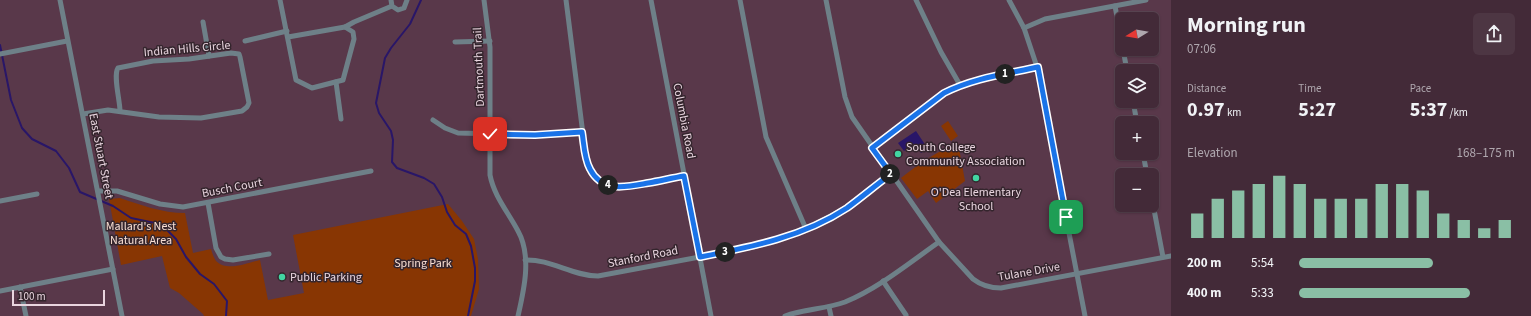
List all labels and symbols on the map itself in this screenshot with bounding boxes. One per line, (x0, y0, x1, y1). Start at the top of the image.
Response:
north arrow (1115, 12, 1159, 56)
street label: Dartmouth Trail (469, 27, 489, 107)
street label: Indian Hills Circle (143, 37, 231, 61)
pin: 1 (995, 64, 1015, 84)
street label: Columbia Road (668, 82, 700, 160)
street label: East Stuart Street (84, 112, 118, 200)
pin (473, 117, 507, 151)
place label: South College Community Association (906, 139, 1025, 170)
marker: South College Community Association (893, 149, 903, 159)
pin: 2 (880, 164, 900, 184)
marker: O'Dea Elementary School (971, 173, 981, 183)
street label: Busch Court (200, 174, 264, 202)
pin: 4 (598, 175, 618, 195)
place label: O'Dea Elementary School (931, 184, 1022, 215)
pin (1049, 200, 1083, 234)
park label: Mallard's Nest Natural Area (106, 218, 176, 249)
street label: Stanford Road (606, 242, 680, 272)
pin: 3 (715, 242, 735, 262)
park label: Spring Park (394, 255, 452, 272)
street label: Tulane Drive (997, 258, 1061, 286)
place label: Public Parking (290, 269, 362, 286)
marker: Public Parking (277, 272, 287, 282)
scale bar (12, 288, 105, 307)

